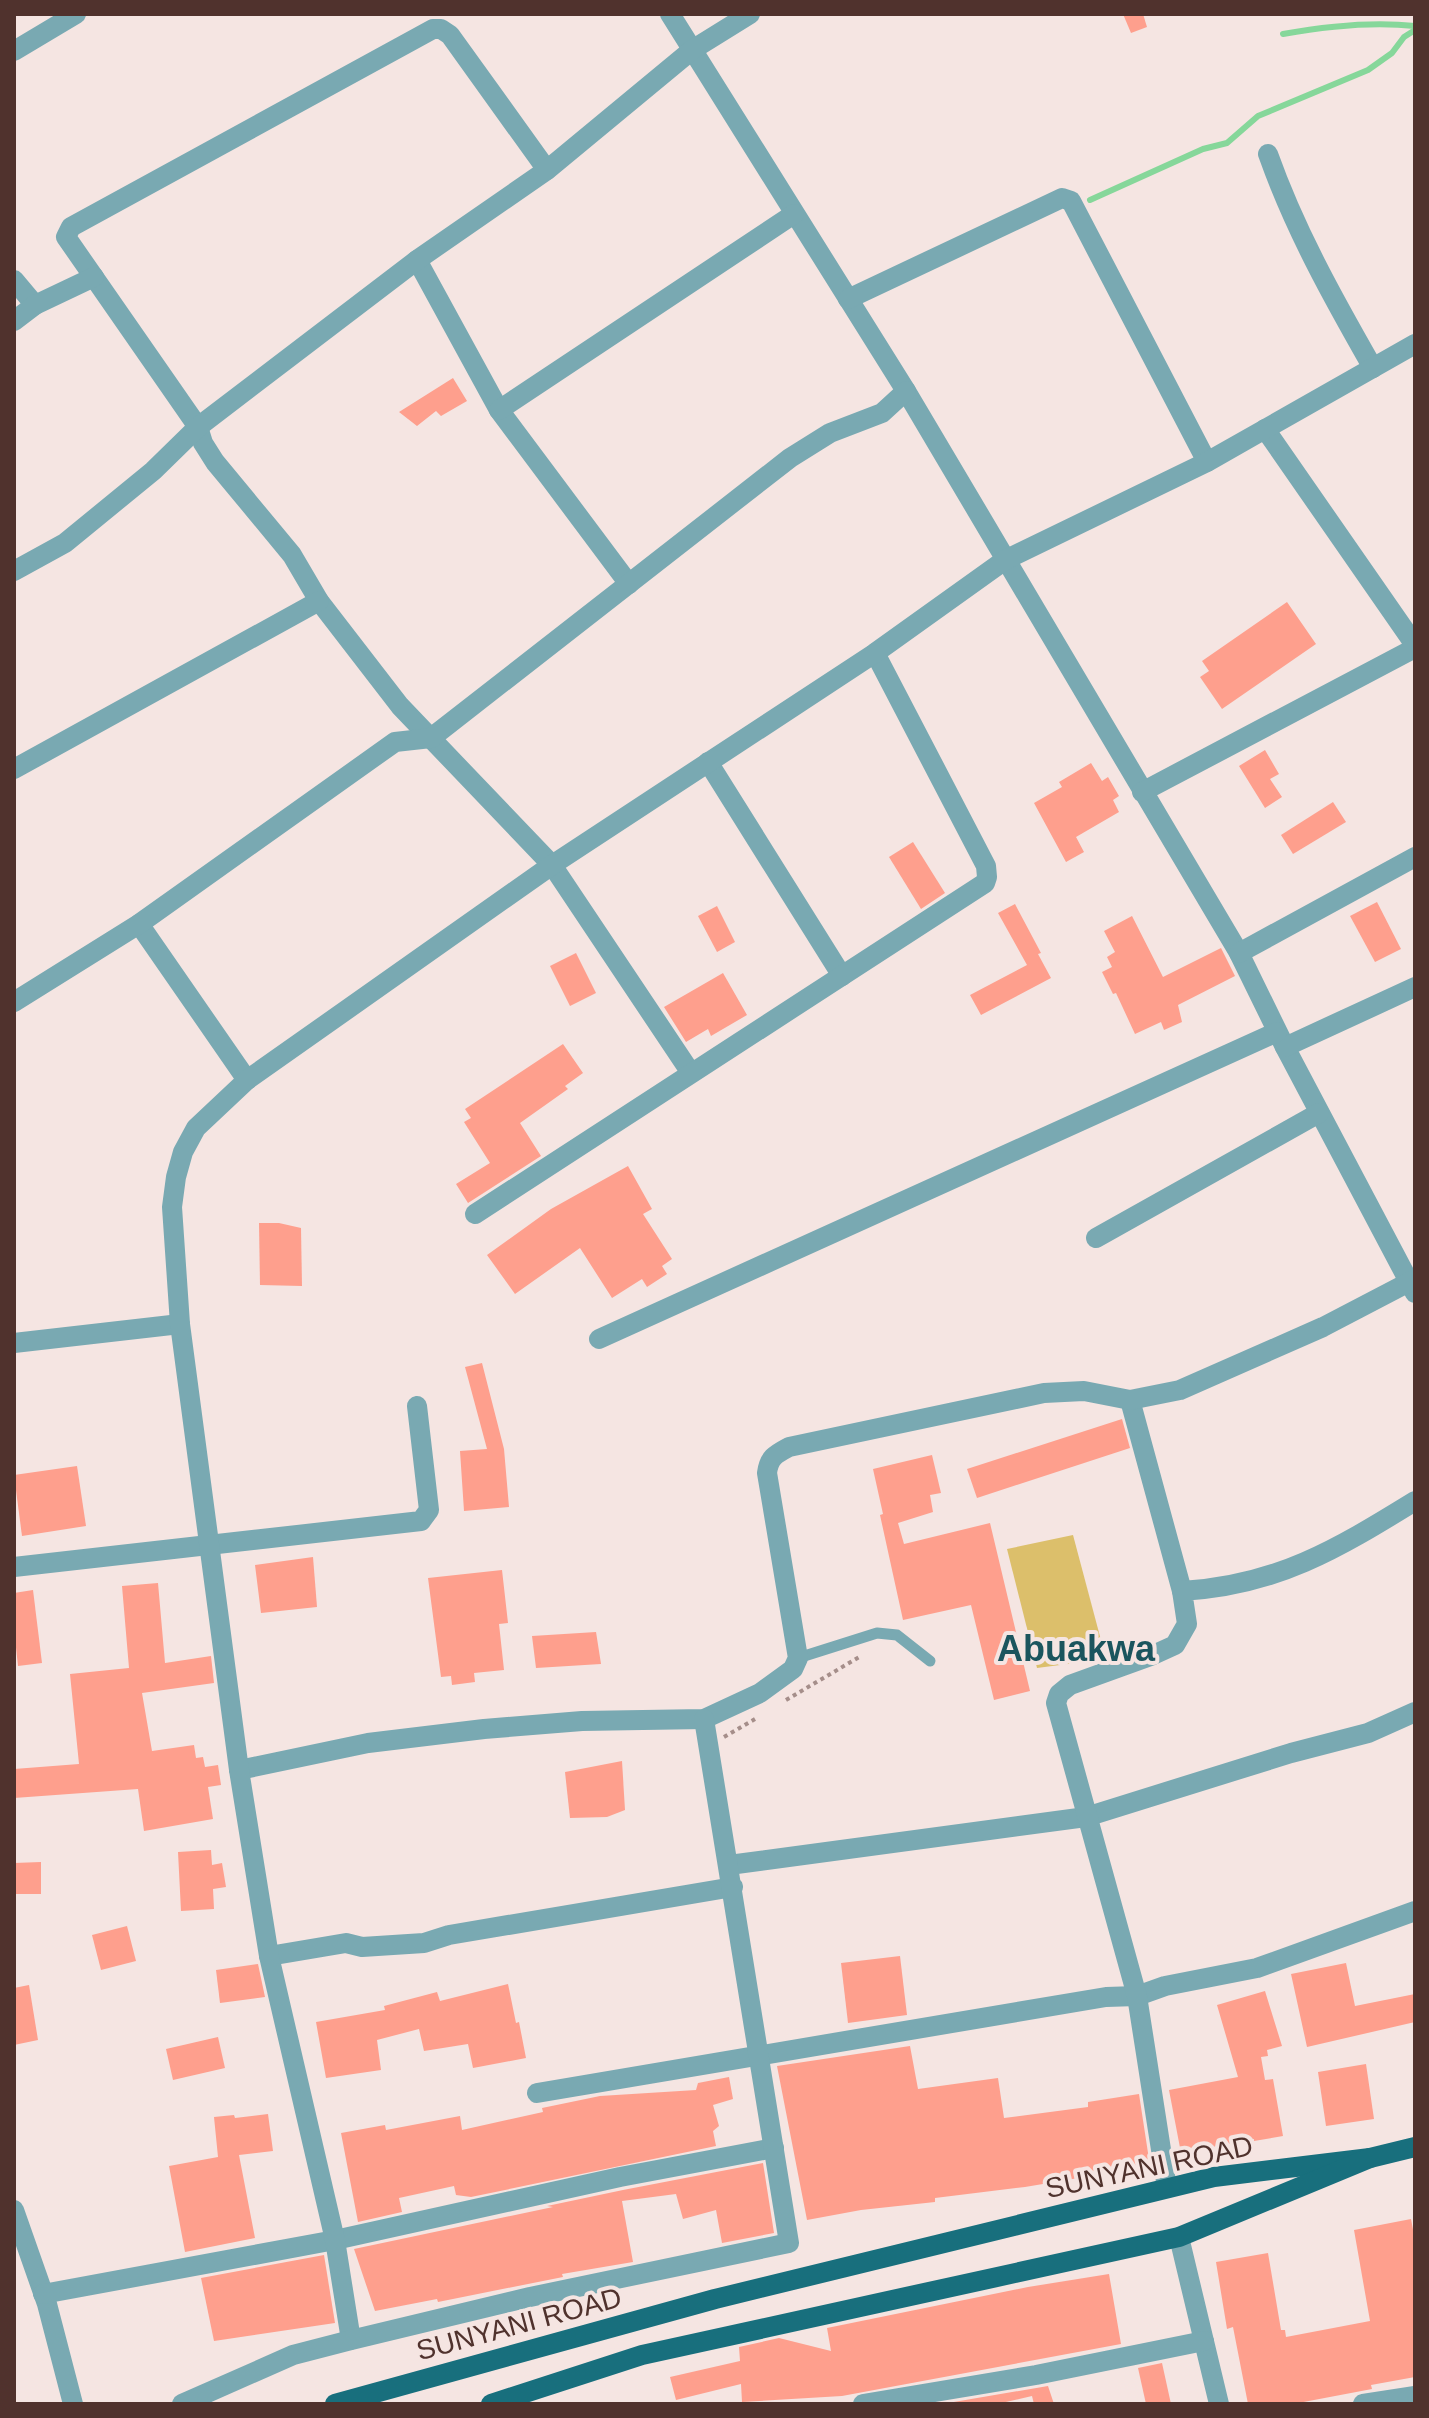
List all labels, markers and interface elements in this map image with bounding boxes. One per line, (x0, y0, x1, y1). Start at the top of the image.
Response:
district label: Abuakwa (997, 1628, 1156, 1669)
street label: SUNYANI ROAD (1043, 2130, 1255, 2204)
street label: SUNYANI ROAD (413, 2282, 625, 2366)

